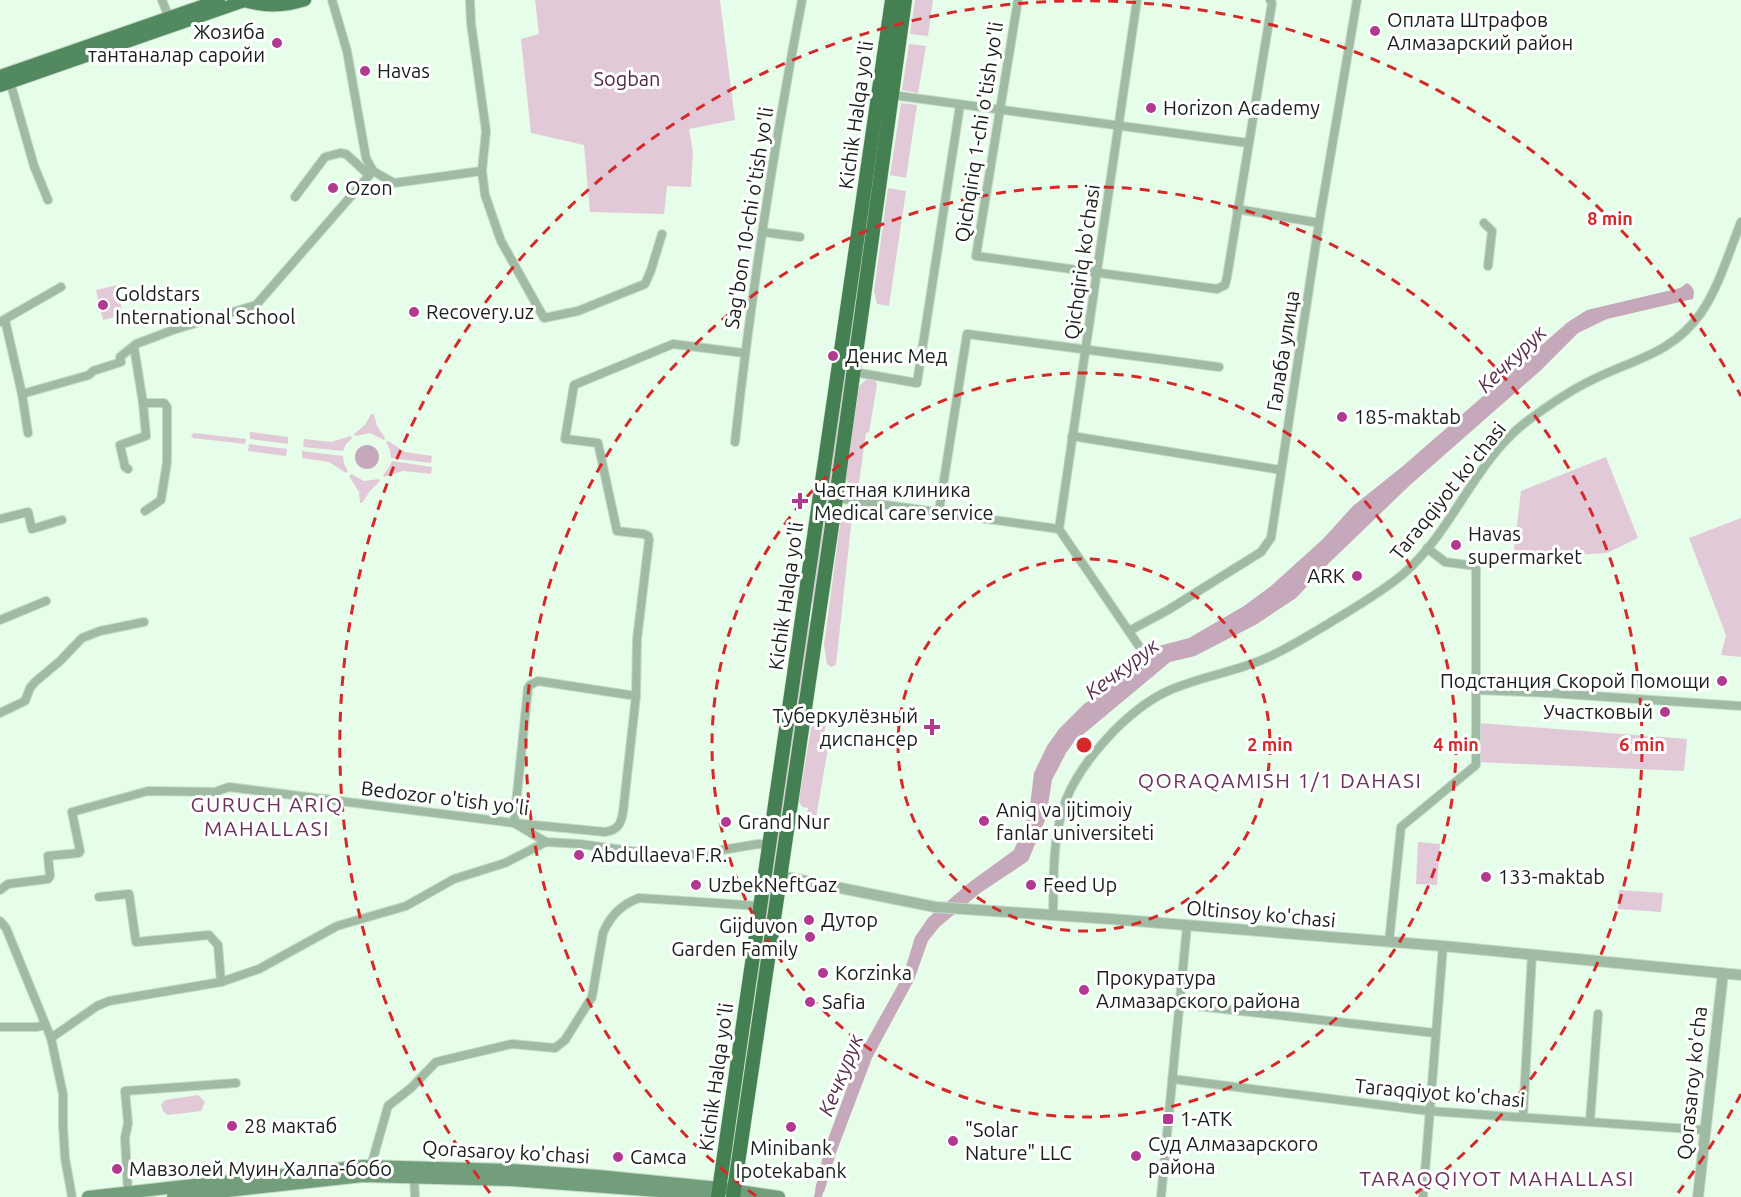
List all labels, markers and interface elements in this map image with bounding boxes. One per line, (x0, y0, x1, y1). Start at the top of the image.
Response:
place label: Оплата Штрафов Aлмазарский район (1387, 8, 1573, 54)
place label: Жозиба тантаналар саройи (88, 20, 265, 66)
street label: Qichqiriq 1-chi o'tish yo'li (950, 20, 1007, 244)
marker: Оплата Штрафов Aлмазарский район (1368, 24, 1382, 38)
marker: Жозиба тантаналар саройи (270, 36, 284, 50)
street label: Kichik Halqa yo'li (834, 39, 877, 191)
place label: Havas (377, 59, 430, 82)
marker: Havas (358, 64, 372, 78)
park label: Sogban (593, 67, 661, 90)
place label: Horizon Academy (1163, 96, 1320, 119)
marker: Horizon Academy (1144, 101, 1158, 115)
street label: Sag'bon 10-chi o'tish yo'li (720, 105, 777, 331)
place label: Ozon (345, 176, 393, 199)
marker: Ozon (326, 181, 340, 195)
street label: Qichqiriq ko'chasi (1059, 183, 1104, 341)
text: 8 min (1587, 208, 1633, 228)
place label: Goldstars International School (115, 282, 295, 328)
street label: Галаба улица (1262, 289, 1303, 413)
marker: Goldstars International School (96, 298, 110, 312)
place label: Recovery.uz (426, 300, 534, 323)
marker: Recovery.uz (407, 305, 421, 319)
water label: Кечкурук (1472, 320, 1551, 397)
place label: Денис Мед (845, 344, 948, 367)
marker: Денис Мед (826, 349, 840, 363)
place label: 185-maktab (1354, 405, 1461, 428)
marker: 185-maktab (1335, 410, 1349, 424)
street label: Taraqqiyot ko'chasi (1385, 417, 1510, 564)
place label: Частная клиника Medical care service (814, 478, 994, 524)
marker: Частная клиника Medical care service (791, 492, 809, 510)
street label: Kichik Halqa yo'li (764, 520, 807, 672)
place label: Havas supermarket (1468, 522, 1582, 568)
marker: Havas supermarket (1449, 538, 1463, 552)
place label: ARK (1307, 564, 1345, 587)
marker: ARK (1350, 569, 1364, 583)
water label: Кечкурук (1080, 633, 1163, 704)
place label: Подстанция Скорой Помощи (1440, 669, 1710, 692)
marker: Подстанция Скорой Помощи (1715, 674, 1729, 688)
place label: Участковый (1543, 700, 1653, 723)
place label: Туберкулёзный диспансер (773, 704, 918, 750)
marker: Участковый (1658, 705, 1672, 719)
marker: Туберкулёзный диспансер (923, 718, 941, 736)
text: 2 min (1247, 734, 1293, 754)
text: 4 min (1433, 734, 1479, 754)
text: 6 min (1619, 734, 1665, 754)
centre of rings (1074, 735, 1094, 755)
district label: QORAQAMISH 1/1 DAHASI (1138, 768, 1422, 792)
street label: Bedozor o'tish yo'li (360, 776, 530, 819)
district label: GURUCH ARIQ MAHALLASI (191, 792, 343, 840)
place label: Aniq va ijtimoiy fanlar universiteti (996, 798, 1154, 844)
place label: Grand Nur (738, 810, 830, 833)
marker: Aniq va ijtimoiy fanlar universiteti (977, 814, 991, 828)
marker: Grand Nur (719, 815, 733, 829)
place label: Abdullaeva F.R. (591, 843, 727, 866)
marker: Abdullaeva F.R. (572, 848, 586, 862)
place label: 133-maktab (1498, 865, 1605, 888)
marker: 133-maktab (1479, 870, 1493, 884)
place label: UzbekNeftGaz (708, 873, 837, 896)
place label: Feed Up (1043, 873, 1117, 896)
marker: UzbekNeftGaz (689, 878, 703, 892)
marker: Feed Up (1024, 878, 1038, 892)
street label: Oltinsoy ko'chasi (1185, 896, 1337, 931)
place label: Дутор (821, 908, 878, 931)
marker: Дутор (802, 913, 816, 927)
place label: Gijduvon Garden Family (671, 914, 798, 960)
marker: Gijduvon Garden Family (803, 930, 817, 944)
place label: Korzinka (835, 961, 912, 984)
marker: Korzinka (816, 966, 830, 980)
place label: Прокуратура Алмазарского района (1096, 966, 1300, 1012)
marker: Прокуратура Алмазарского района (1077, 983, 1091, 997)
place label: Safia (822, 990, 866, 1013)
marker: Safia (803, 995, 817, 1009)
street label: Kichik Halqa yo'li (694, 1001, 737, 1153)
street label: Qorasaroy ko'cha (1672, 1005, 1711, 1161)
water label: Кечкурук (813, 1030, 867, 1119)
street label: Taraqqiyot ko'chasi (1354, 1074, 1526, 1111)
place label: 1-ATK (1180, 1107, 1232, 1130)
marker: 1-ATK (1161, 1112, 1175, 1126)
place label: 28 мактаб (244, 1114, 337, 1137)
place label: "Solar Nature" LLC (965, 1118, 1072, 1164)
marker: 28 мактаб (225, 1119, 239, 1133)
marker: Minibank Ipotekabank (784, 1120, 798, 1134)
place label: Суд Алмазарского района (1148, 1132, 1318, 1178)
marker: "Solar Nature" LLC (946, 1134, 960, 1148)
street label: Qorasaroy ko'chasi (422, 1136, 590, 1167)
place label: Minibank Ipotekabank (735, 1136, 847, 1182)
place label: Самса (630, 1145, 687, 1168)
marker: Суд Алмазарского района (1129, 1149, 1143, 1163)
marker: Самса (611, 1150, 625, 1164)
place label: Мавзолей Муин Халпа-бобо (129, 1157, 392, 1180)
marker: Мавзолей Муин Халпа-бобо (110, 1162, 124, 1176)
district label: TARAQQIYOT MAHALLASI (1359, 1166, 1635, 1190)

